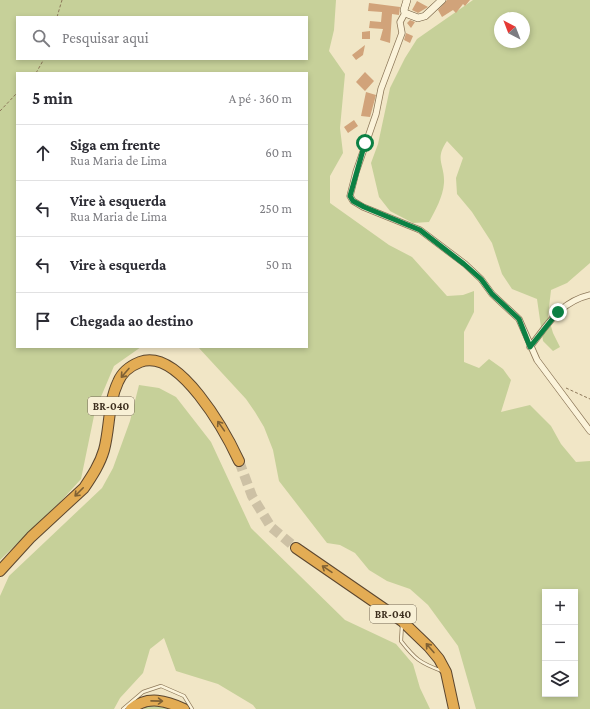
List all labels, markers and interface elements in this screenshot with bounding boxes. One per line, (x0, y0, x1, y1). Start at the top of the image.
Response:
north arrow (494, 12, 530, 48)
search box (16, 16, 308, 60)
icon: search (30, 27, 52, 49)
text: Pesquisar aqui (62, 30, 149, 46)
text: 5 min (32, 89, 73, 108)
text: A pé · 360 m (229, 91, 292, 106)
route start (356, 134, 374, 152)
text: Siga em frente (70, 137, 160, 153)
icon: ahead (32, 142, 54, 164)
text: 60 m (265, 145, 292, 160)
text: Rua Maria de Lima (70, 153, 167, 168)
text: Vire à esquerda (70, 193, 166, 209)
icon: left (32, 198, 54, 220)
text: 250 m (259, 201, 292, 216)
text: Rua Maria de Lima (70, 209, 167, 224)
icon: left (32, 254, 54, 276)
text: Vire à esquerda (70, 257, 166, 273)
text: 50 m (266, 257, 292, 272)
route end (549, 303, 567, 321)
icon: arrive (32, 310, 54, 332)
text: Chegada ao destino (70, 313, 193, 329)
one-way arrow (120, 368, 129, 378)
road number: BR-040 (88, 397, 134, 415)
one-way arrow (217, 421, 225, 432)
one-way arrow (75, 487, 84, 497)
one-way arrow (322, 565, 333, 573)
map controls (542, 589, 578, 697)
button: + (542, 589, 578, 625)
road number: BR-040 (370, 605, 416, 623)
button: − (542, 625, 578, 661)
one-way arrow (425, 643, 434, 653)
button: layers (542, 661, 578, 697)
one-way arrow (150, 697, 163, 705)

